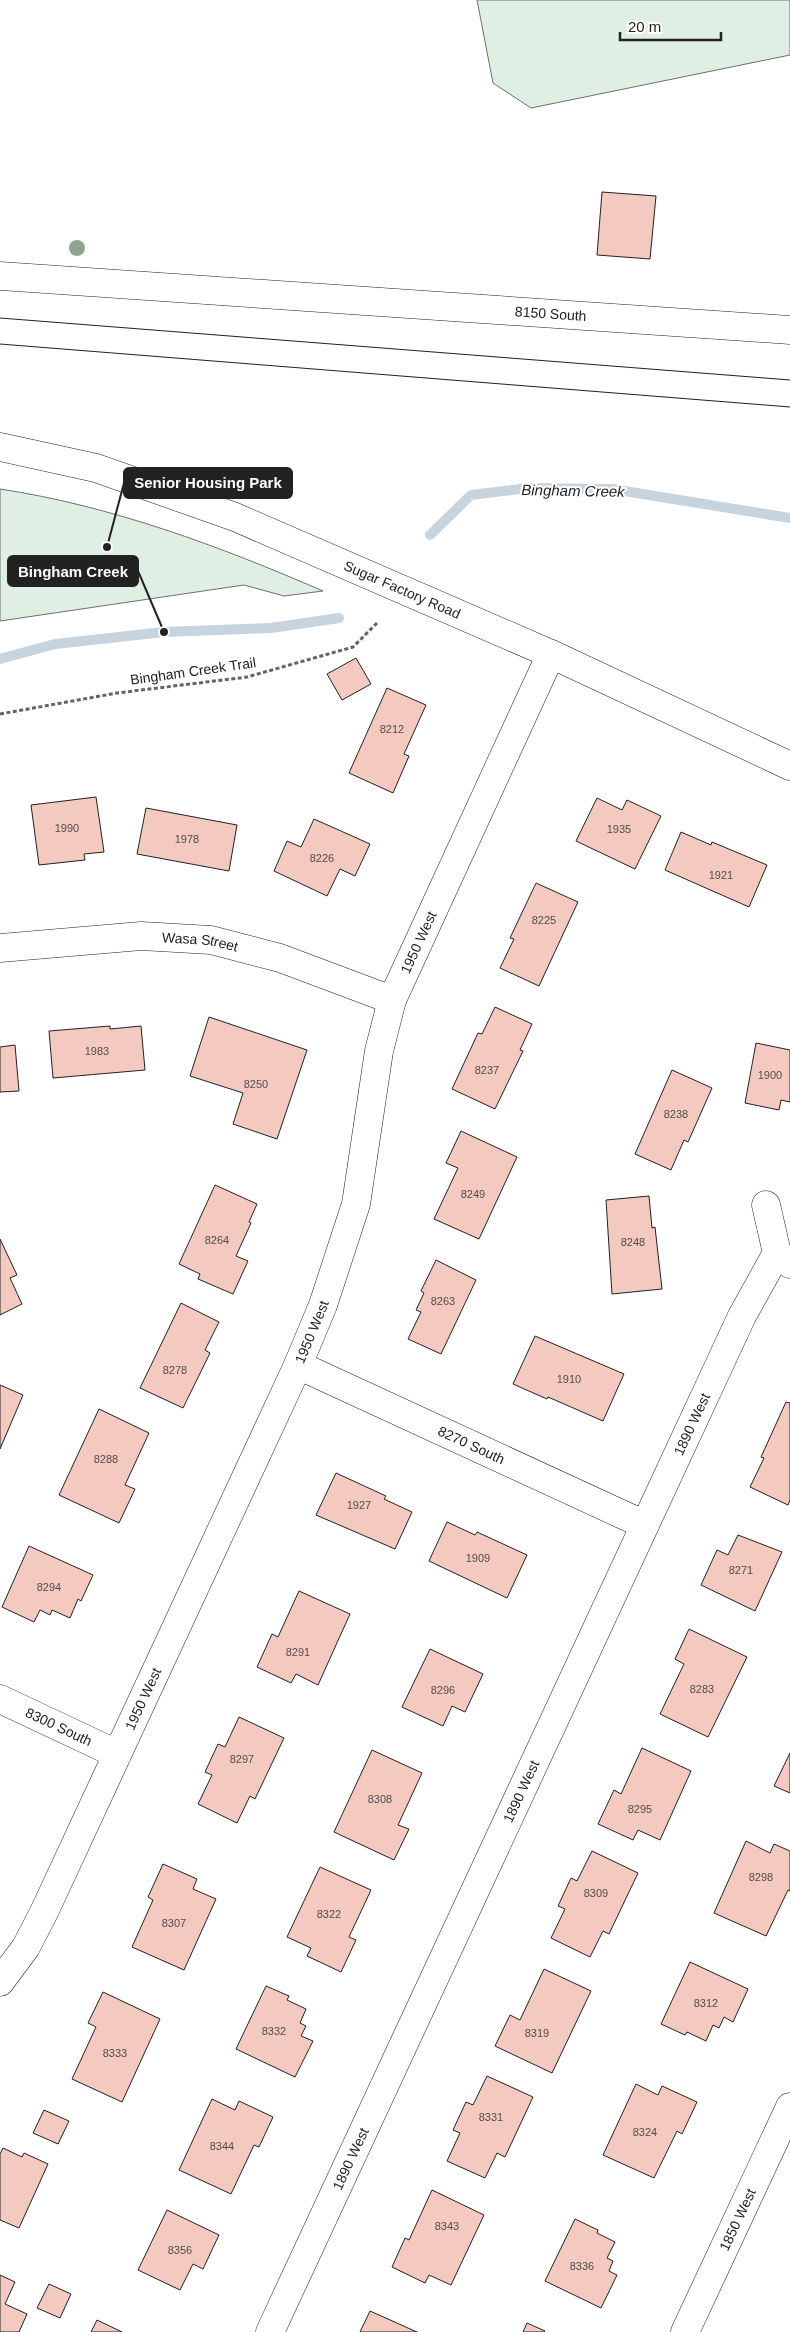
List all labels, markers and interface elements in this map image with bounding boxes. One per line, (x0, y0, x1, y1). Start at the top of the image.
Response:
scale bar (620, 10, 721, 42)
text: 20 m (628, 18, 661, 35)
street label: 8150 South (514, 303, 587, 324)
callout: Senior Housing Park (124, 468, 292, 498)
text: Senior Housing Park (134, 474, 282, 491)
water label: Bingham Creek (521, 481, 626, 500)
callout: Bingham Creek (8, 556, 138, 586)
street label: Sugar Factory Road (342, 557, 463, 622)
text: Bingham Creek (18, 563, 129, 580)
street label: Bingham Creek Trail (129, 654, 257, 688)
house number: 8212 (380, 723, 404, 735)
house number: 1990 (55, 822, 79, 834)
house number: 1935 (607, 823, 631, 835)
house number: 1978 (175, 833, 199, 845)
house number: 8226 (310, 852, 334, 864)
house number: 1921 (709, 869, 733, 881)
street label: 1950 West (397, 909, 440, 976)
house number: 8225 (532, 914, 556, 926)
street label: Wasa Street (162, 929, 240, 955)
house number: 1983 (85, 1045, 109, 1057)
house number: 8237 (475, 1064, 499, 1076)
house number: 1900 (758, 1069, 782, 1081)
house number: 8250 (244, 1078, 268, 1090)
house number: 8238 (664, 1108, 688, 1120)
house number: 8249 (461, 1188, 485, 1200)
house number: 8264 (205, 1234, 229, 1246)
house number: 8248 (621, 1236, 645, 1248)
house number: 8263 (431, 1295, 455, 1307)
street label: 1950 West (292, 1298, 332, 1366)
house number: 8278 (163, 1364, 187, 1376)
house number: 1910 (557, 1373, 581, 1385)
street label: 1890 West (670, 1390, 713, 1458)
street label: 8270 South (436, 1423, 507, 1467)
house number: 8288 (94, 1453, 118, 1465)
house number: 1927 (347, 1499, 371, 1511)
house number: 1909 (466, 1552, 490, 1564)
house number: 8271 (729, 1564, 753, 1576)
house number: 8294 (37, 1581, 61, 1593)
house number: 8291 (286, 1646, 310, 1658)
street label: 1950 West (122, 1665, 164, 1732)
house number: 8283 (690, 1683, 714, 1695)
house number: 8296 (431, 1684, 455, 1696)
street label: 8300 South (23, 1704, 95, 1749)
house number: 8297 (230, 1753, 254, 1765)
street label: 1890 West (500, 1758, 542, 1825)
house number: 8308 (368, 1793, 392, 1805)
house number: 8295 (628, 1803, 652, 1815)
house number: 8298 (749, 1871, 773, 1883)
house number: 8309 (584, 1887, 608, 1899)
house number: 8322 (317, 1908, 341, 1920)
house number: 8307 (162, 1917, 186, 1929)
house number: 8312 (694, 1997, 718, 2009)
house number: 8332 (262, 2025, 286, 2037)
house number: 8319 (525, 2027, 549, 2039)
house number: 8333 (103, 2047, 127, 2059)
house number: 8331 (479, 2111, 503, 2123)
street label: 1890 West (329, 2125, 372, 2192)
house number: 8324 (633, 2126, 657, 2138)
house number: 8344 (210, 2140, 234, 2152)
street label: 1850 West (716, 2186, 759, 2253)
house number: 8343 (435, 2220, 459, 2232)
house number: 8356 (168, 2244, 192, 2256)
house number: 8336 (570, 2260, 594, 2272)

